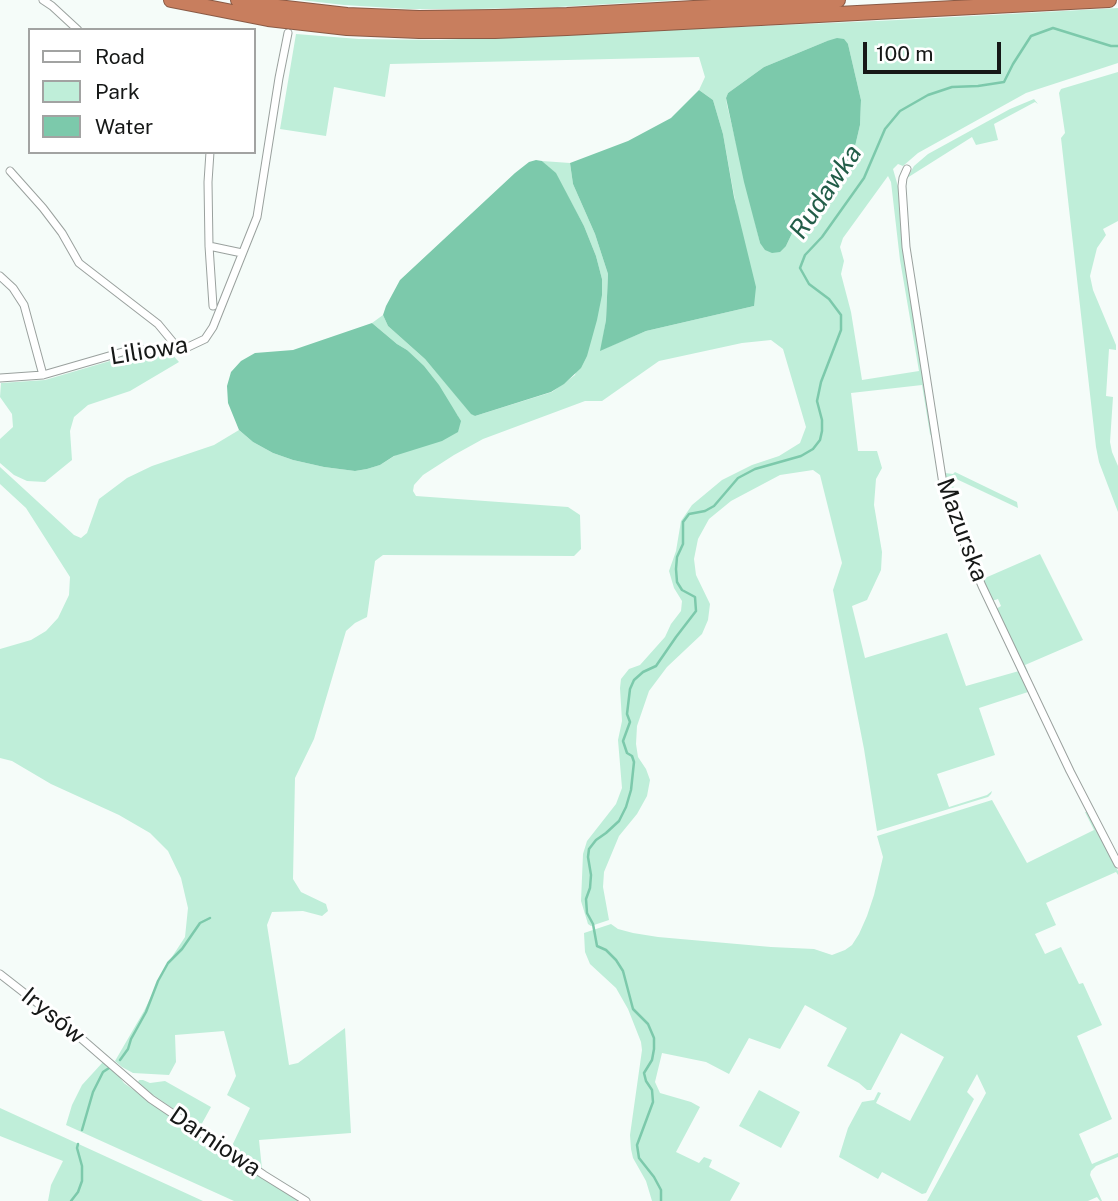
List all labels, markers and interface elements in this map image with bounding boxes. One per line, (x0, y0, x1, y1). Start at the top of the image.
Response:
legend (28, 28, 256, 154)
scale bar (866, 28, 1004, 72)
text: 100 m (876, 41, 933, 66)
text: Road (95, 44, 145, 69)
text: Park (95, 79, 140, 104)
text: Water (95, 114, 153, 139)
water label: Rudawka (783, 139, 869, 245)
street label: Liliowa (108, 331, 190, 371)
street label: Mazurska (930, 474, 994, 586)
street label: Irysów (15, 982, 91, 1050)
street label: Darniowa (164, 1101, 266, 1183)

